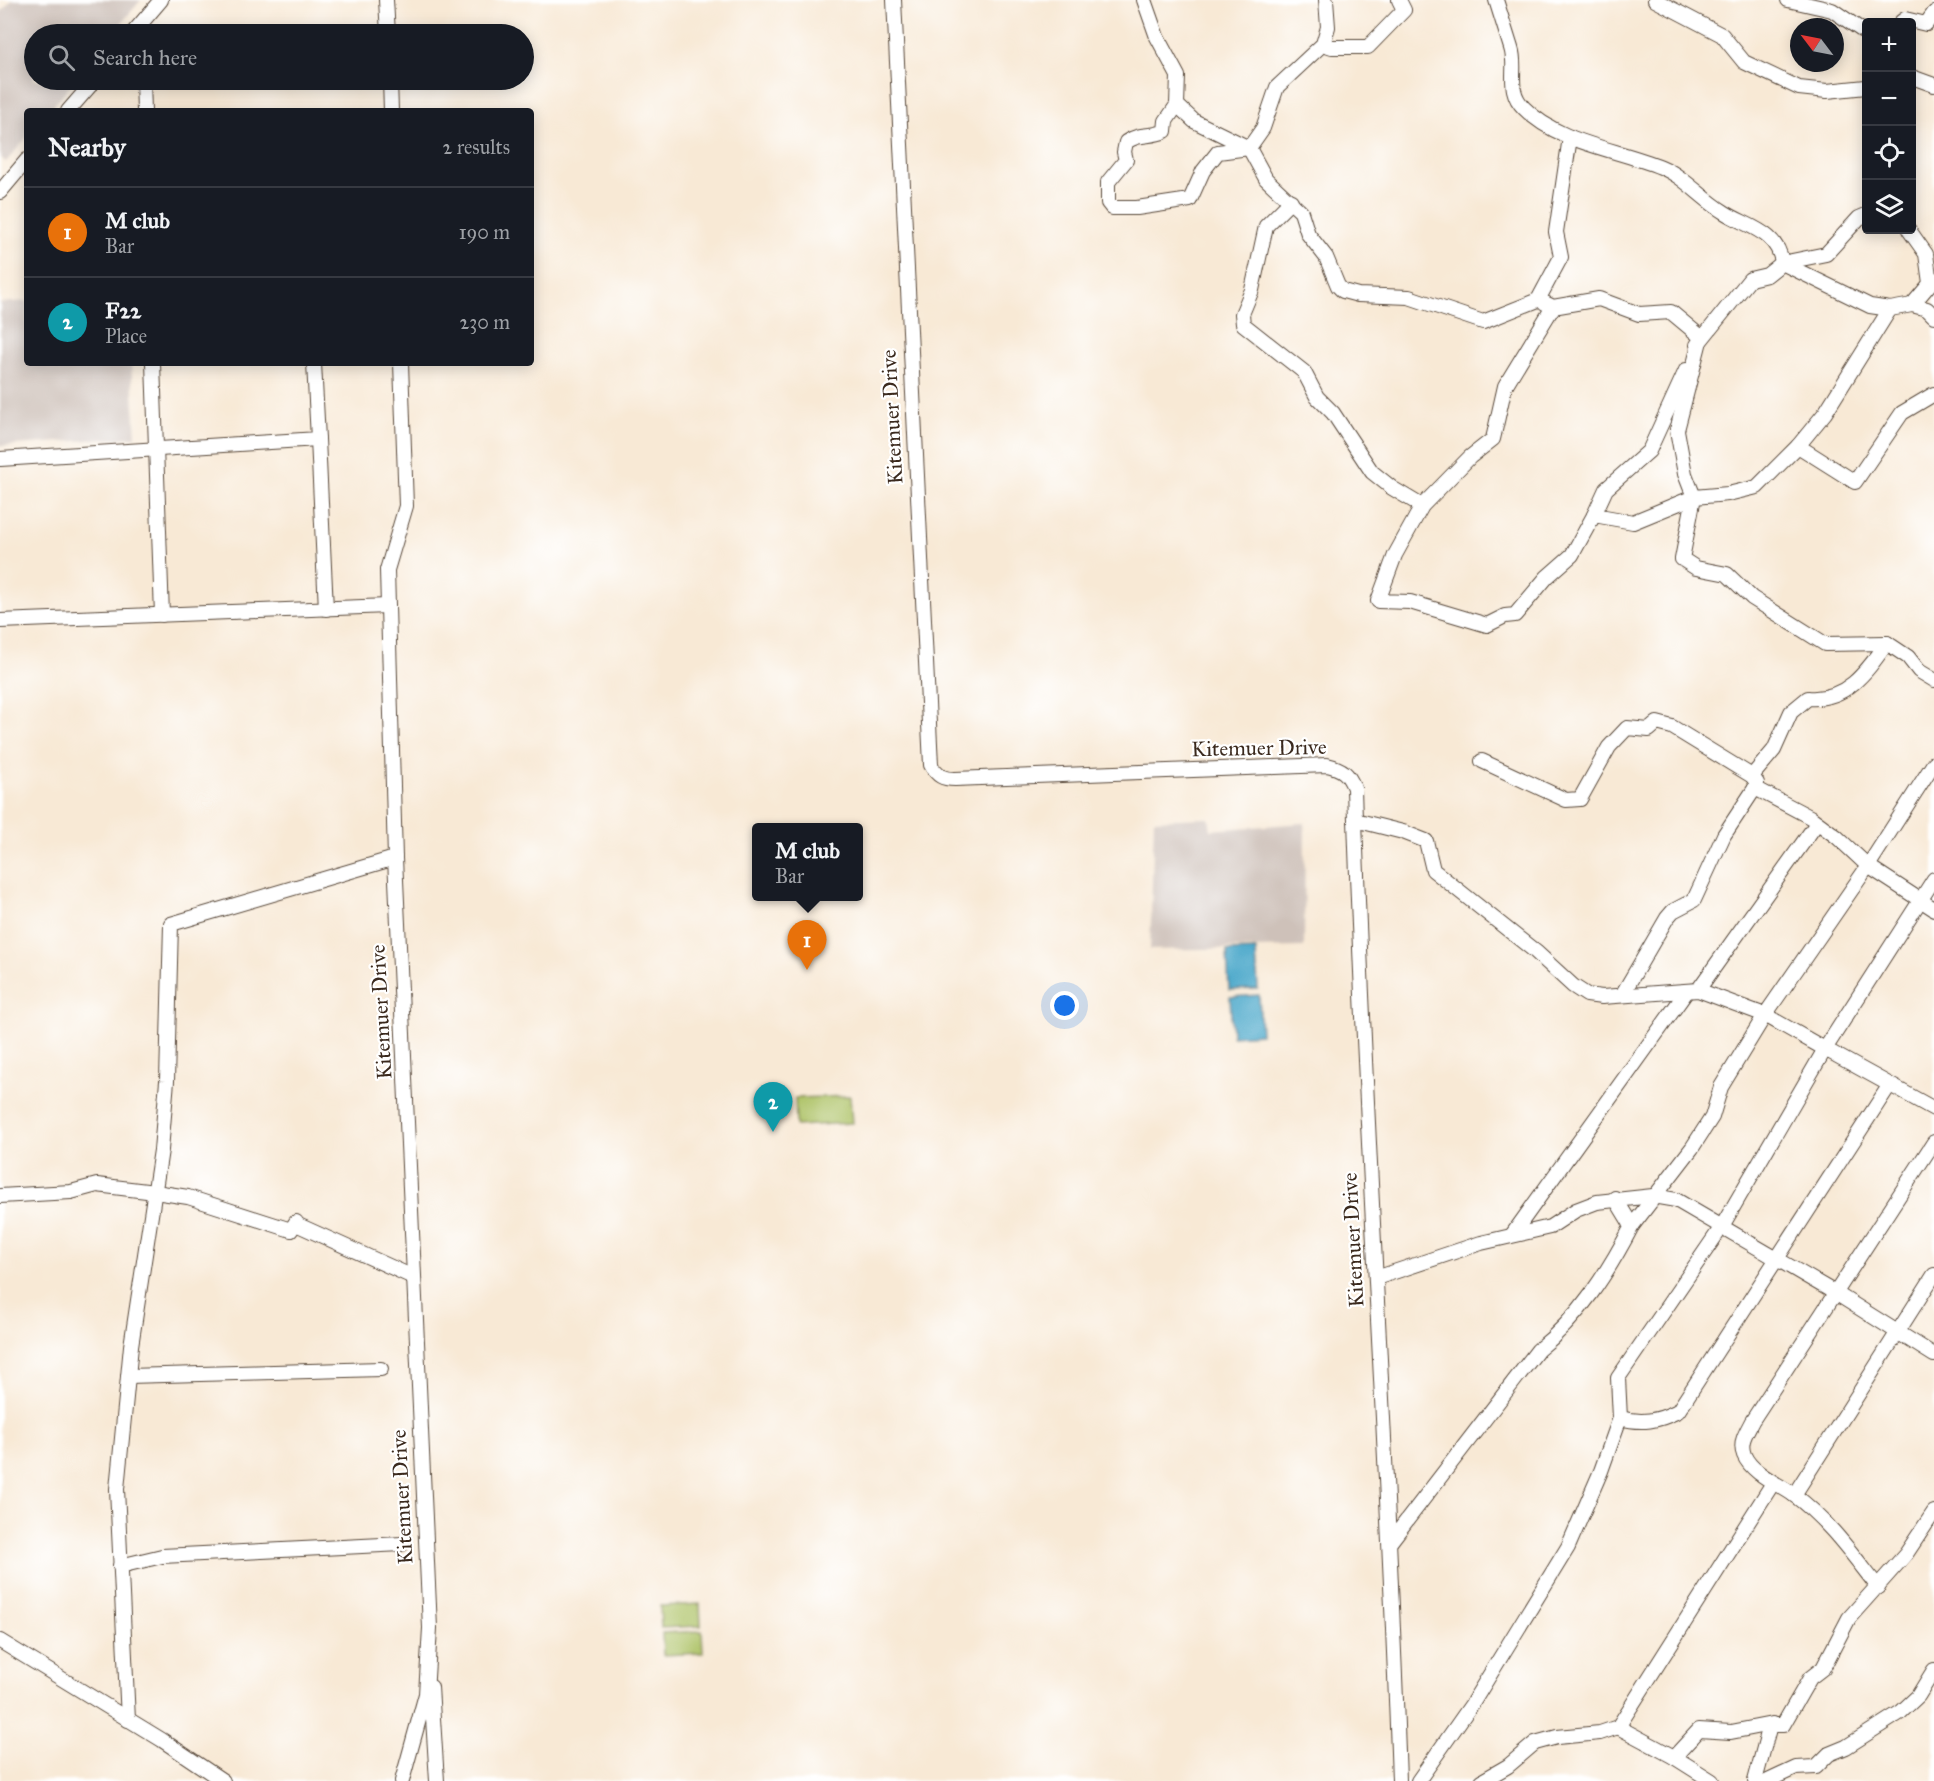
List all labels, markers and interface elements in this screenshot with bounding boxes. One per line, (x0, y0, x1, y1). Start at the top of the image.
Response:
north arrow (1790, 18, 1844, 72)
map controls (1862, 18, 1916, 234)
button: + (1862, 18, 1916, 72)
search box (24, 24, 534, 90)
icon: search (45, 41, 78, 74)
text: Search here (93, 44, 197, 71)
button: − (1862, 72, 1916, 126)
button: locate (1862, 126, 1916, 180)
text: Nearby (48, 131, 126, 163)
text: 2 results (442, 135, 510, 159)
button: layers (1862, 180, 1916, 234)
text: M club (105, 207, 170, 234)
text: 1 (64, 220, 71, 244)
text: 190 m (459, 220, 510, 244)
text: Bar (105, 234, 134, 258)
text: F22 (105, 297, 141, 324)
text: 2 (63, 310, 72, 334)
text: 230 m (459, 310, 510, 334)
text: Place (105, 324, 147, 348)
street label: Kitemuer Drive (875, 349, 909, 485)
street label: Kitemuer Drive (1191, 734, 1327, 762)
popup (752, 823, 863, 901)
text: M club (775, 837, 840, 864)
text: Bar (775, 864, 804, 888)
pin: 1 (788, 920, 826, 970)
street label: Kitemuer Drive (364, 944, 398, 1080)
your location (1050, 991, 1079, 1020)
pin: 2 (754, 1082, 792, 1132)
street label: Kitemuer Drive (1336, 1172, 1370, 1308)
street label: Kitemuer Drive (385, 1429, 419, 1565)

